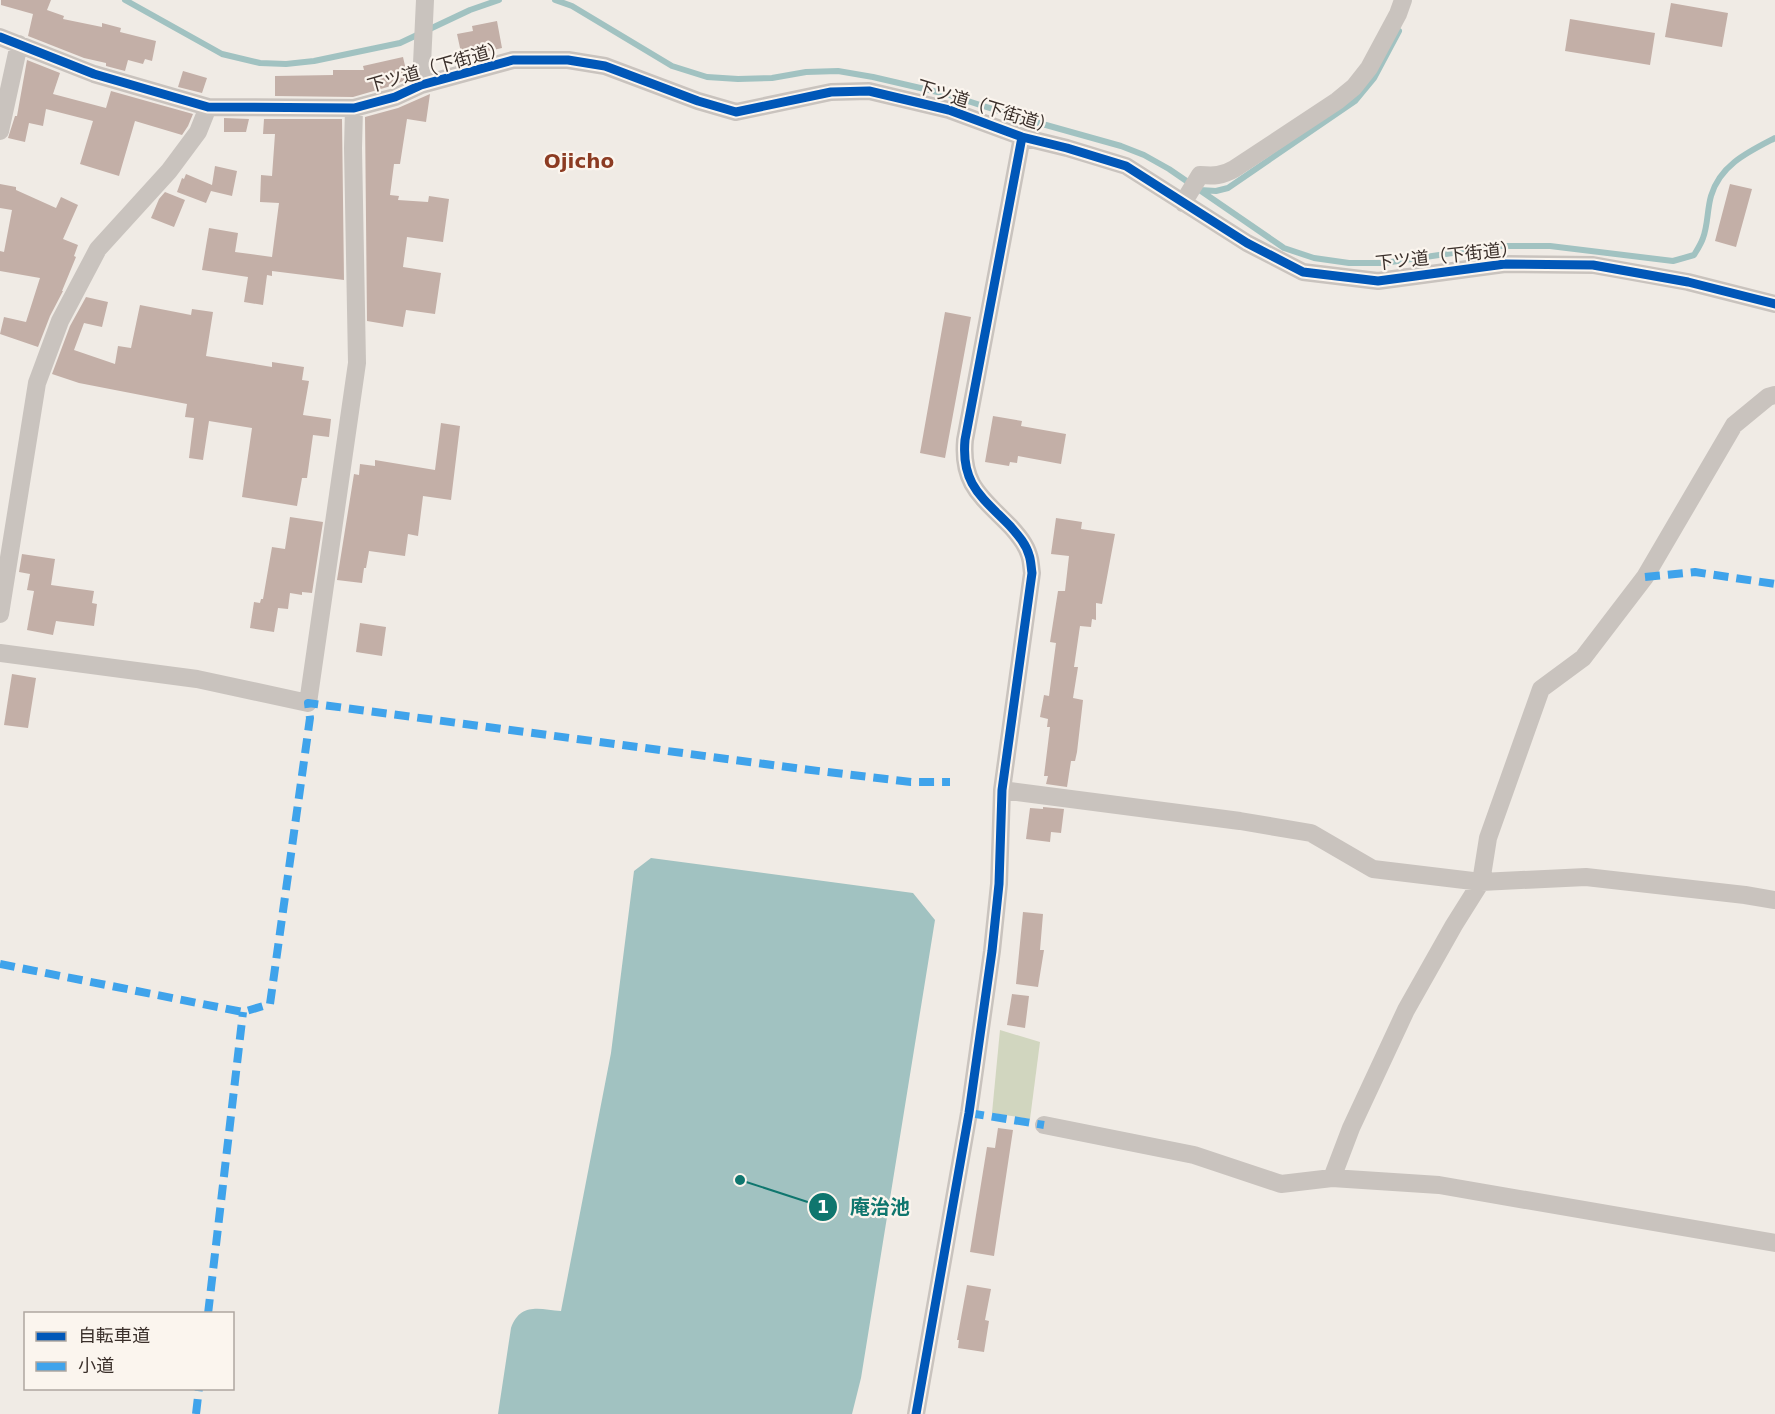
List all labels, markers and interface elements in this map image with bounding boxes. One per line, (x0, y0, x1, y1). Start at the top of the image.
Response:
street label: 下ツ道（下街道） (365, 37, 509, 96)
street label: 下ツ道（下街道） (914, 75, 1058, 138)
district label: Ojicho (544, 149, 614, 173)
street label: 下ツ道（下街道） (1374, 238, 1520, 273)
callout: 庵治池 (808, 1188, 922, 1226)
text: 庵治池 (850, 1195, 910, 1219)
text: 1 (817, 1196, 829, 1217)
legend (24, 1312, 234, 1390)
text: 自転車道 (78, 1325, 150, 1346)
text: 小道 (78, 1355, 114, 1376)

